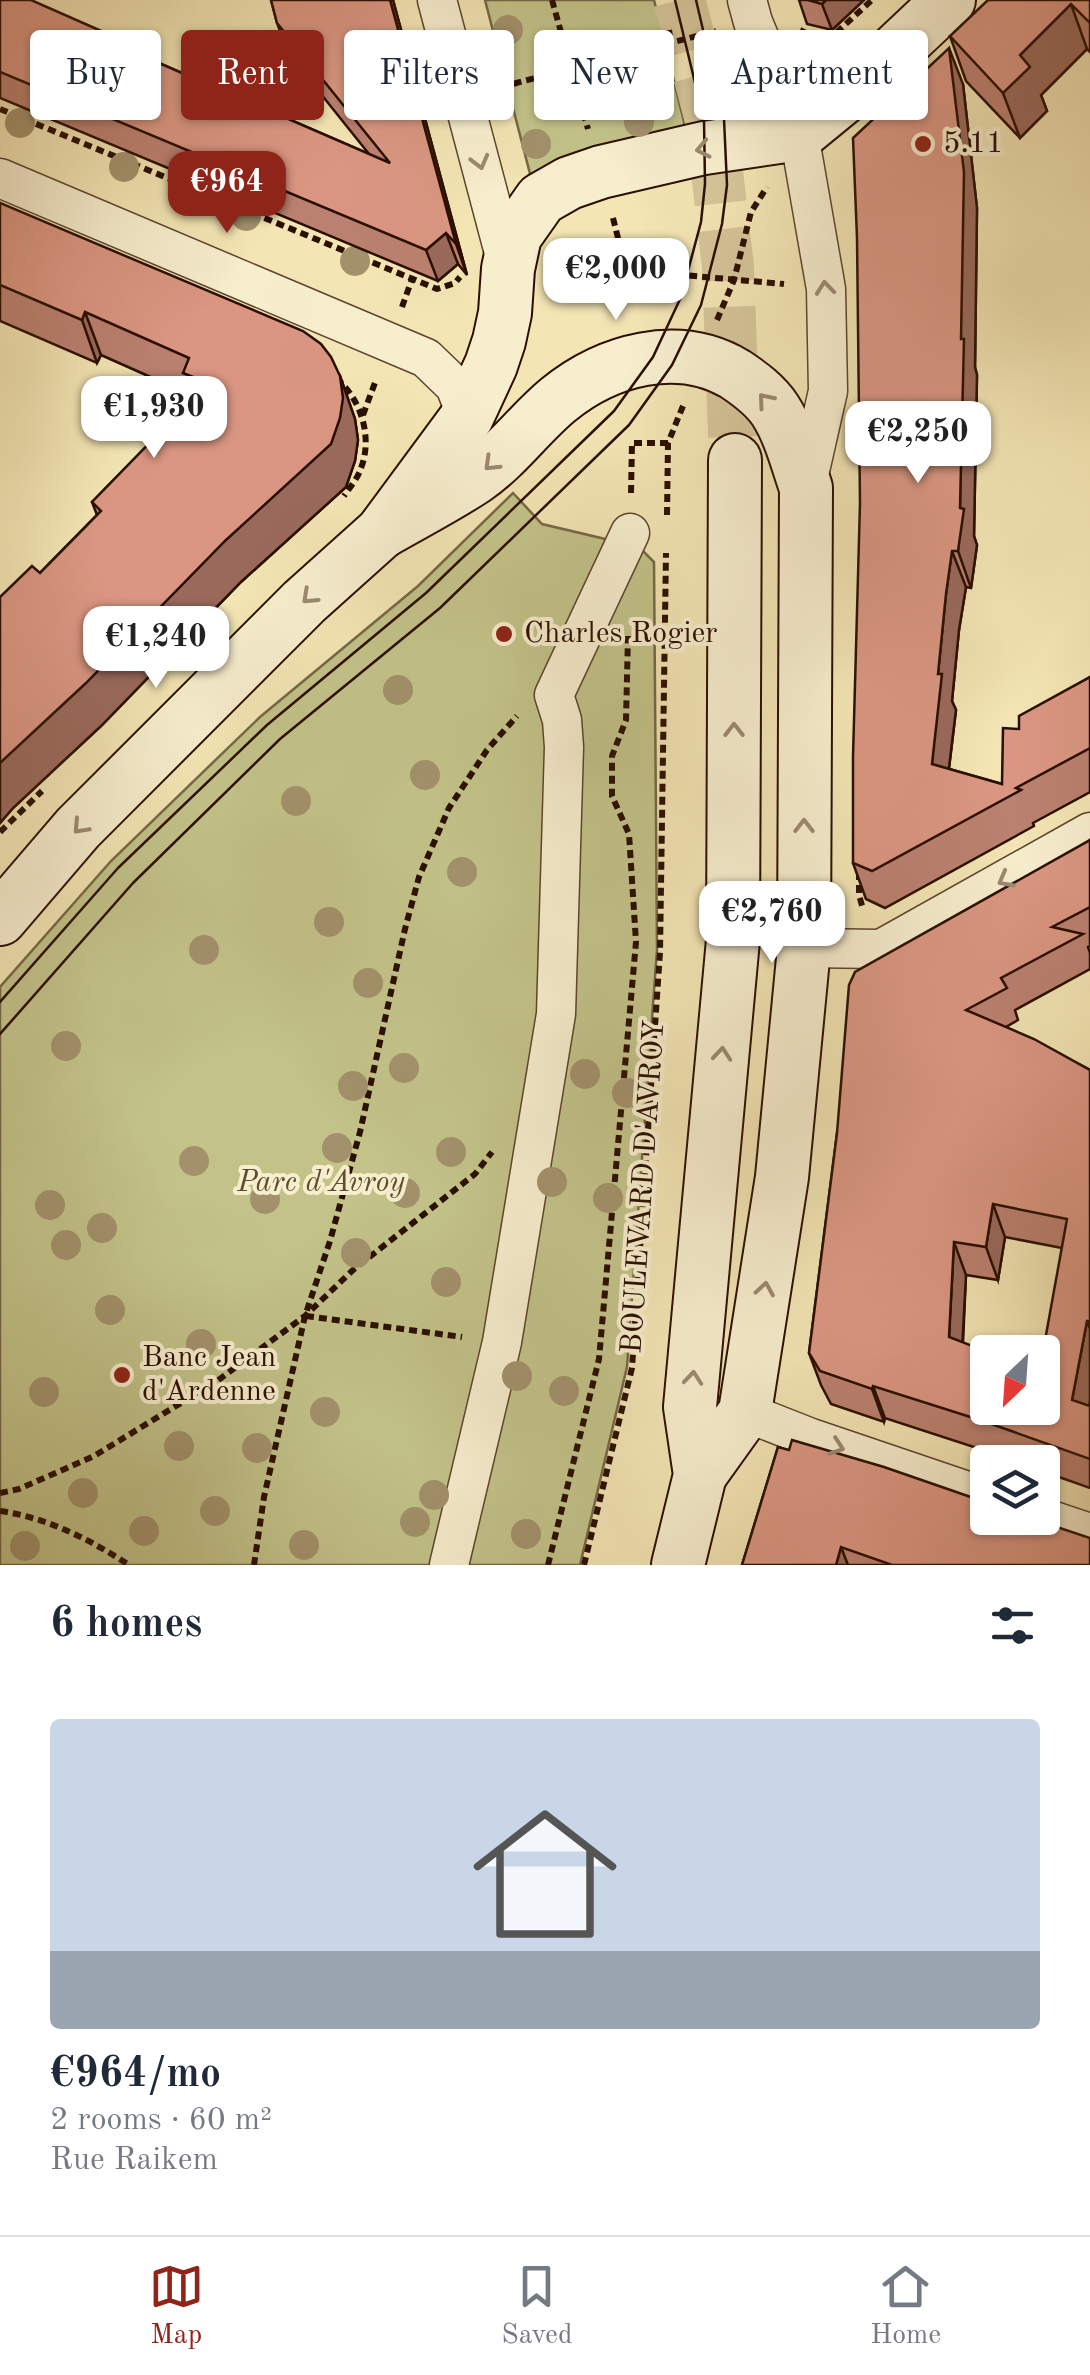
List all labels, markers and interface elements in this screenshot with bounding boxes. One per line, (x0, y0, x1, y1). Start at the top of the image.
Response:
chip: Buy (30, 30, 161, 120)
chip: Rent (181, 30, 324, 120)
chip: Filters (344, 30, 514, 120)
chip: New (534, 30, 674, 120)
chip: Apartment (694, 30, 928, 120)
place label: 5.11 (943, 129, 1004, 159)
marker: 5.11 (912, 133, 934, 155)
one-way arrow (695, 138, 711, 159)
pin: €964 (168, 151, 286, 236)
one-way arrow (468, 153, 489, 170)
text: €964 (190, 167, 264, 199)
pin: €2,000 (535, 238, 697, 323)
text: €2,000 (565, 254, 667, 286)
one-way arrow (815, 280, 836, 296)
pin: €1,930 (73, 376, 235, 461)
text: €1,930 (103, 392, 205, 424)
one-way arrow (759, 394, 777, 412)
pin: €2,250 (837, 401, 999, 486)
text: €2,250 (867, 417, 969, 449)
one-way arrow (484, 452, 502, 470)
one-way arrow (303, 585, 321, 603)
pin: €1,240 (75, 606, 237, 691)
place label: Charles Rogier (524, 619, 718, 649)
text: €1,240 (105, 622, 207, 654)
marker: Charles Rogier (493, 623, 515, 645)
one-way arrow (723, 721, 745, 736)
one-way arrow (74, 815, 92, 834)
one-way arrow (794, 818, 815, 834)
one-way arrow (998, 867, 1016, 887)
pin: €2,760 (691, 881, 853, 966)
text: €2,760 (721, 897, 823, 929)
street label: BOULEVARD D'AVROY (617, 1019, 671, 1355)
one-way arrow (711, 1046, 733, 1062)
park label: Parc d'Avroy (236, 1168, 405, 1198)
one-way arrow (753, 1280, 774, 1297)
north arrow (970, 1335, 1060, 1425)
map controls (970, 1335, 1060, 1535)
place label: Banc Jean d'Ardenne (142, 1343, 276, 1407)
marker: Banc Jean d'Ardenne (111, 1364, 133, 1386)
one-way arrow (682, 1370, 703, 1386)
one-way arrow (827, 1435, 844, 1455)
button: layers (970, 1445, 1060, 1535)
icon: filters (985, 1598, 1040, 1653)
text: 6 homes (50, 1604, 202, 1646)
icon: home (455, 1784, 635, 1964)
text: €964/mo (50, 2054, 221, 2096)
text: 2 rooms · 60 m² (50, 2105, 272, 2137)
text: Rue Raikem (50, 2145, 218, 2177)
tab: Map (149, 2259, 204, 2354)
tab: Saved (501, 2259, 573, 2354)
tab: Home (870, 2259, 941, 2354)

